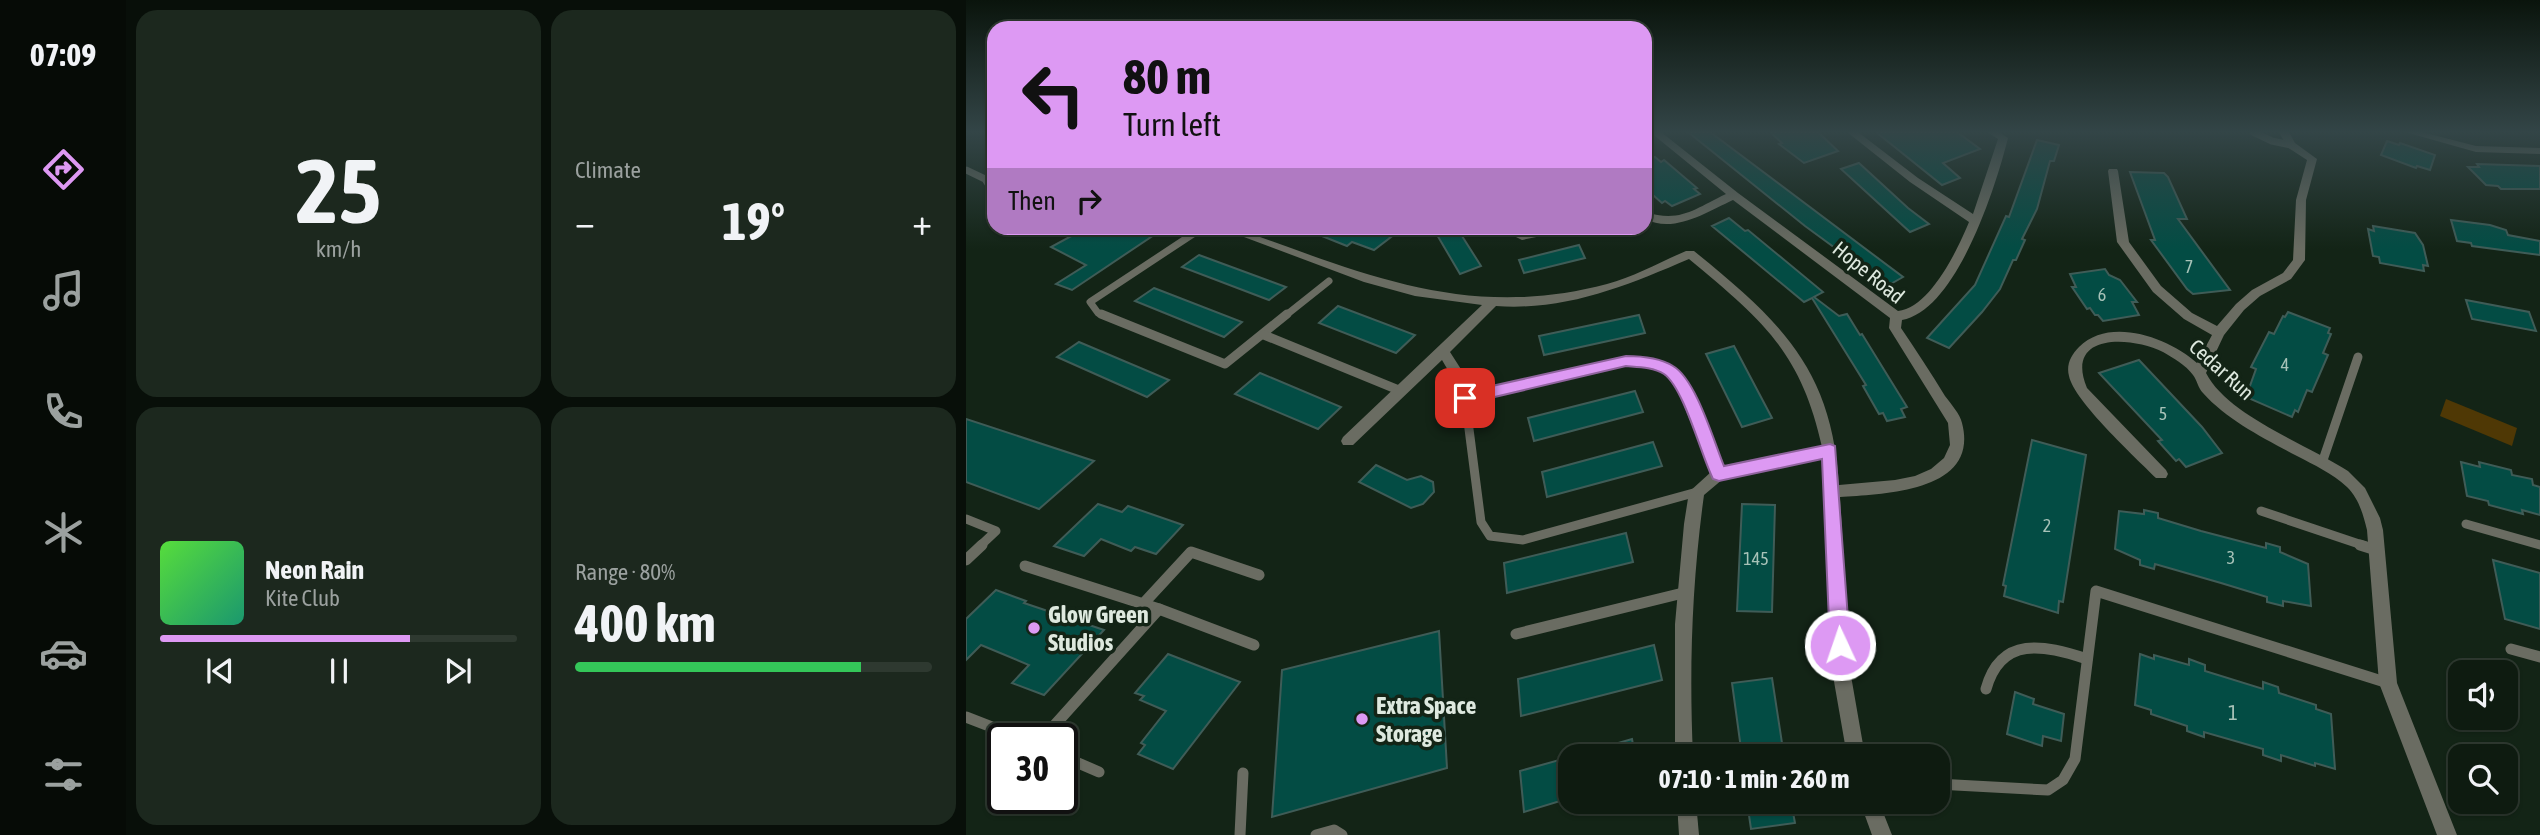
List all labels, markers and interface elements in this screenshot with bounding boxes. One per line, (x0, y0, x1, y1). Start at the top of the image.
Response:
text: 07:09 (30, 36, 96, 73)
text: 80 m (1123, 48, 1211, 104)
icon: left (1008, 49, 1099, 140)
text: Turn left (1123, 106, 1221, 143)
text: 25 (296, 138, 381, 242)
icon: directions (39, 145, 88, 194)
text: Climate (575, 157, 641, 183)
icon: right (1070, 182, 1108, 220)
text: Then (1008, 186, 1056, 216)
text: 19° (722, 191, 785, 251)
text: − (575, 200, 595, 243)
text: + (912, 200, 932, 243)
text: km/h (316, 236, 361, 262)
street label: Hope Road (1829, 236, 1909, 308)
house number: 7 (2185, 256, 2193, 277)
icon: music (39, 266, 88, 315)
house number: 6 (2098, 284, 2106, 305)
street label: Cedar Run (2185, 334, 2259, 404)
house number: 4 (2281, 354, 2289, 375)
pin (1435, 368, 1495, 428)
icon: arrive (1446, 379, 1484, 417)
icon: phone (39, 387, 88, 436)
house number: 5 (2159, 403, 2167, 424)
icon: climate (39, 508, 88, 557)
house number: 2 (2043, 515, 2051, 536)
house number: 3 (2227, 547, 2235, 568)
house number: 145 (1743, 548, 1769, 569)
text: Neon Rain (265, 555, 364, 585)
text: Range · 80% (575, 559, 675, 585)
text: Kite Club (265, 585, 340, 611)
text: 400 km (575, 593, 716, 653)
place label: Glow Green Studios (1048, 601, 1149, 656)
position arrow (1803, 608, 1877, 682)
marker: Glow Green Studios (1026, 620, 1042, 636)
icon: car (39, 629, 88, 678)
icon: previous (201, 652, 239, 690)
icon: pause (320, 652, 358, 690)
icon: next (439, 652, 477, 690)
map controls (2448, 660, 2518, 814)
button: sound (2448, 660, 2518, 730)
place label: Extra Space Storage (1376, 692, 1476, 747)
house number: 1 (2228, 700, 2238, 724)
marker: Extra Space Storage (1354, 711, 1370, 727)
speed limit sign: 30 (987, 723, 1078, 814)
button: search (2448, 744, 2518, 814)
icon: filters (39, 750, 88, 799)
text: 07:10 · 1 min · 260 m (1659, 764, 1849, 794)

